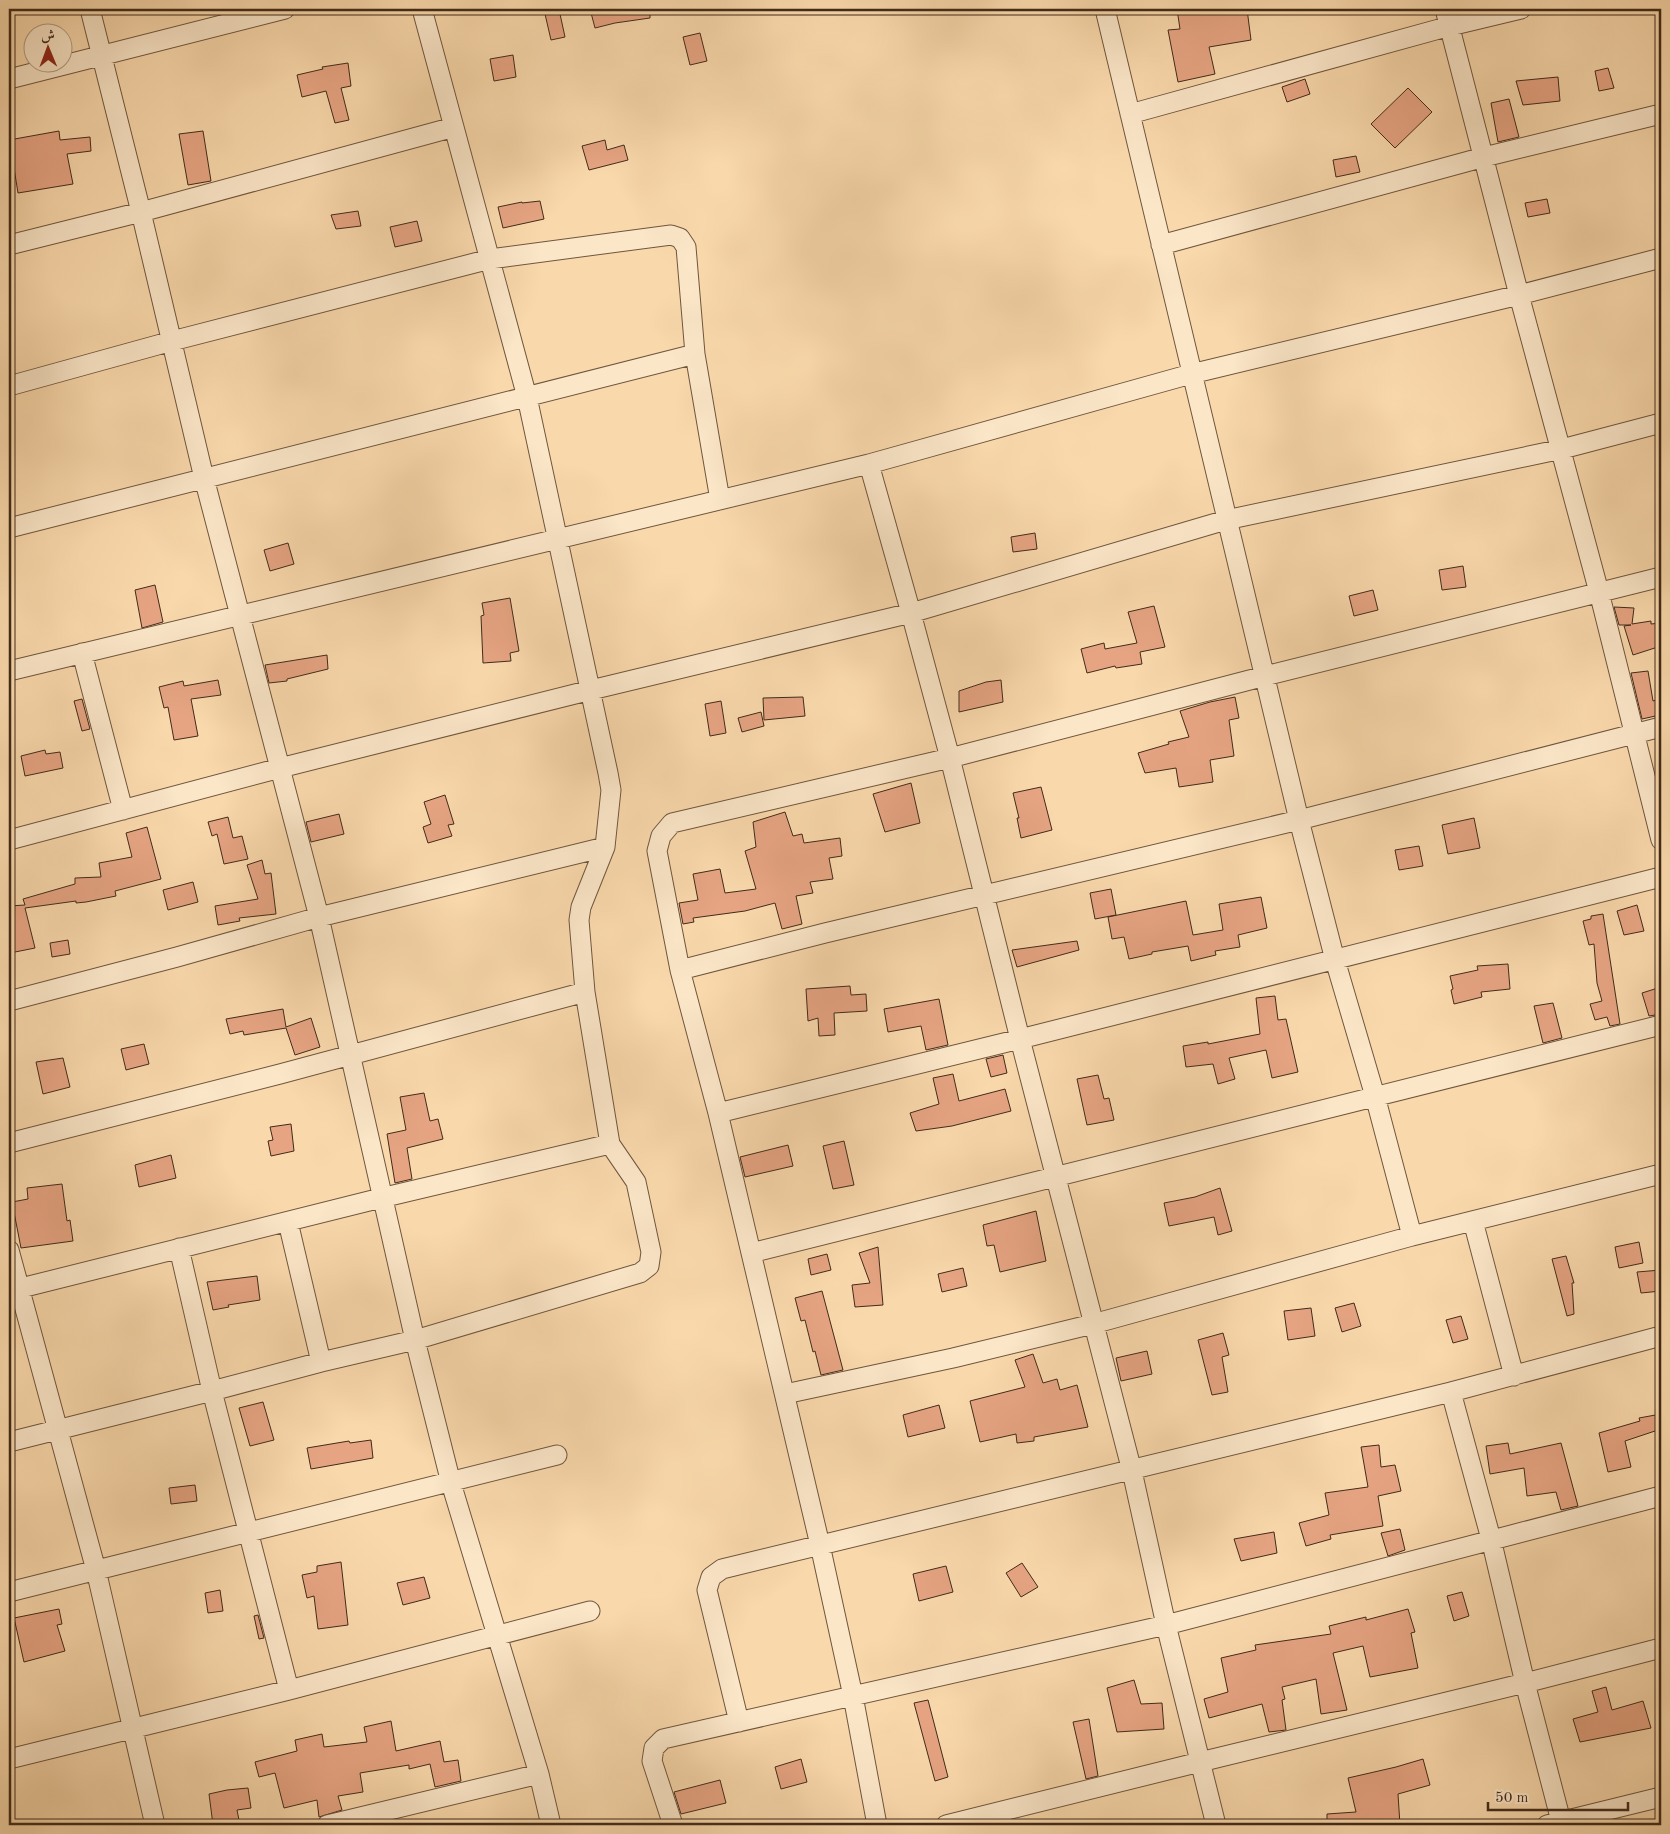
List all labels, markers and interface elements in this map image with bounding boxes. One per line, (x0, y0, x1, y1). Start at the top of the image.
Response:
north arrow (22, 22, 72, 72)
text: ش (41, 29, 55, 43)
scale bar (1488, 1779, 1628, 1811)
text: 50 m (1495, 1791, 1529, 1806)

